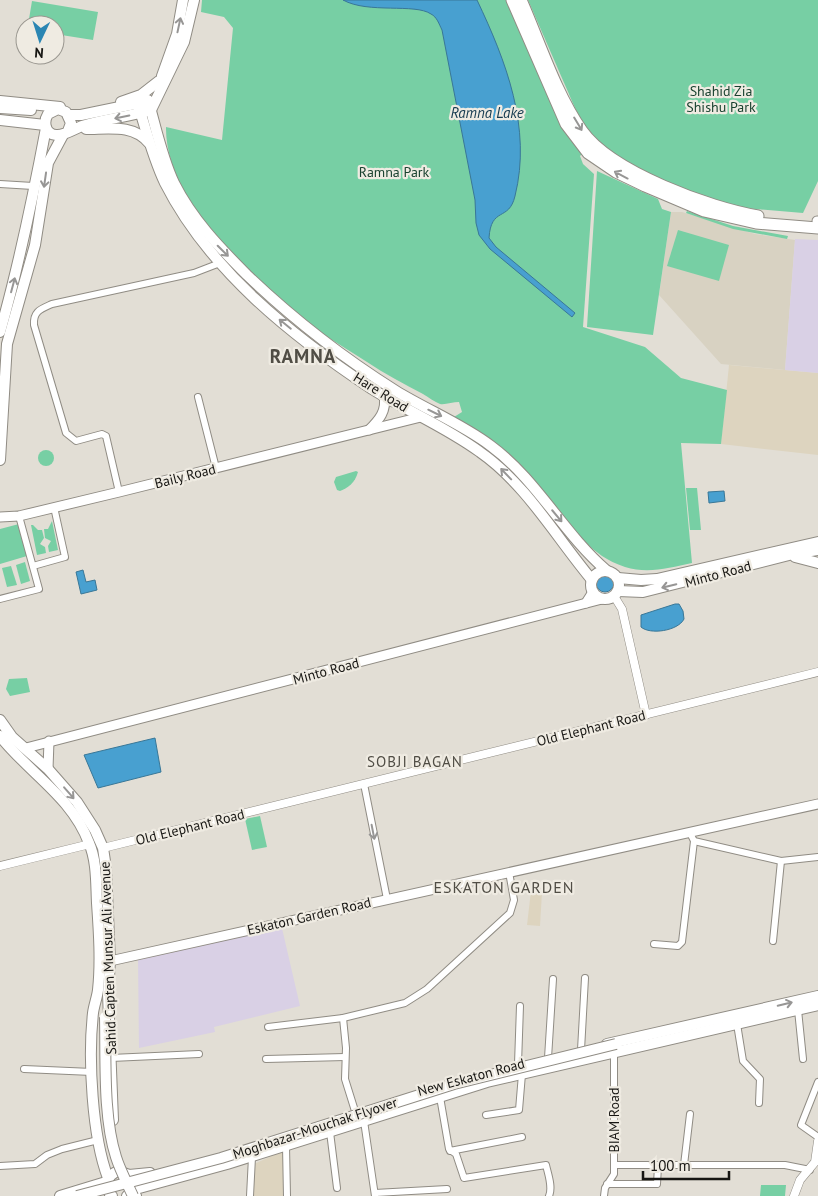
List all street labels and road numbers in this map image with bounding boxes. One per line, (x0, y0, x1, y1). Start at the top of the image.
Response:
street label: Hare Road (350, 368, 412, 416)
street label: Baily Road (153, 460, 217, 492)
street label: Minto Road (683, 557, 753, 591)
street label: Minto Road (291, 654, 361, 688)
street label: Old Elephant Road (535, 706, 647, 750)
street label: Old Elephant Road (134, 805, 246, 849)
street label: Sahid Capten Munsur Ali Avenue (96, 861, 120, 1055)
street label: Eskaton Garden Road (245, 893, 373, 939)
street label: New Eskaton Road (415, 1054, 527, 1100)
street label: BIAM Road (605, 1088, 623, 1152)
street label: Moghbazar-Mouchak Flyover (231, 1093, 400, 1163)

